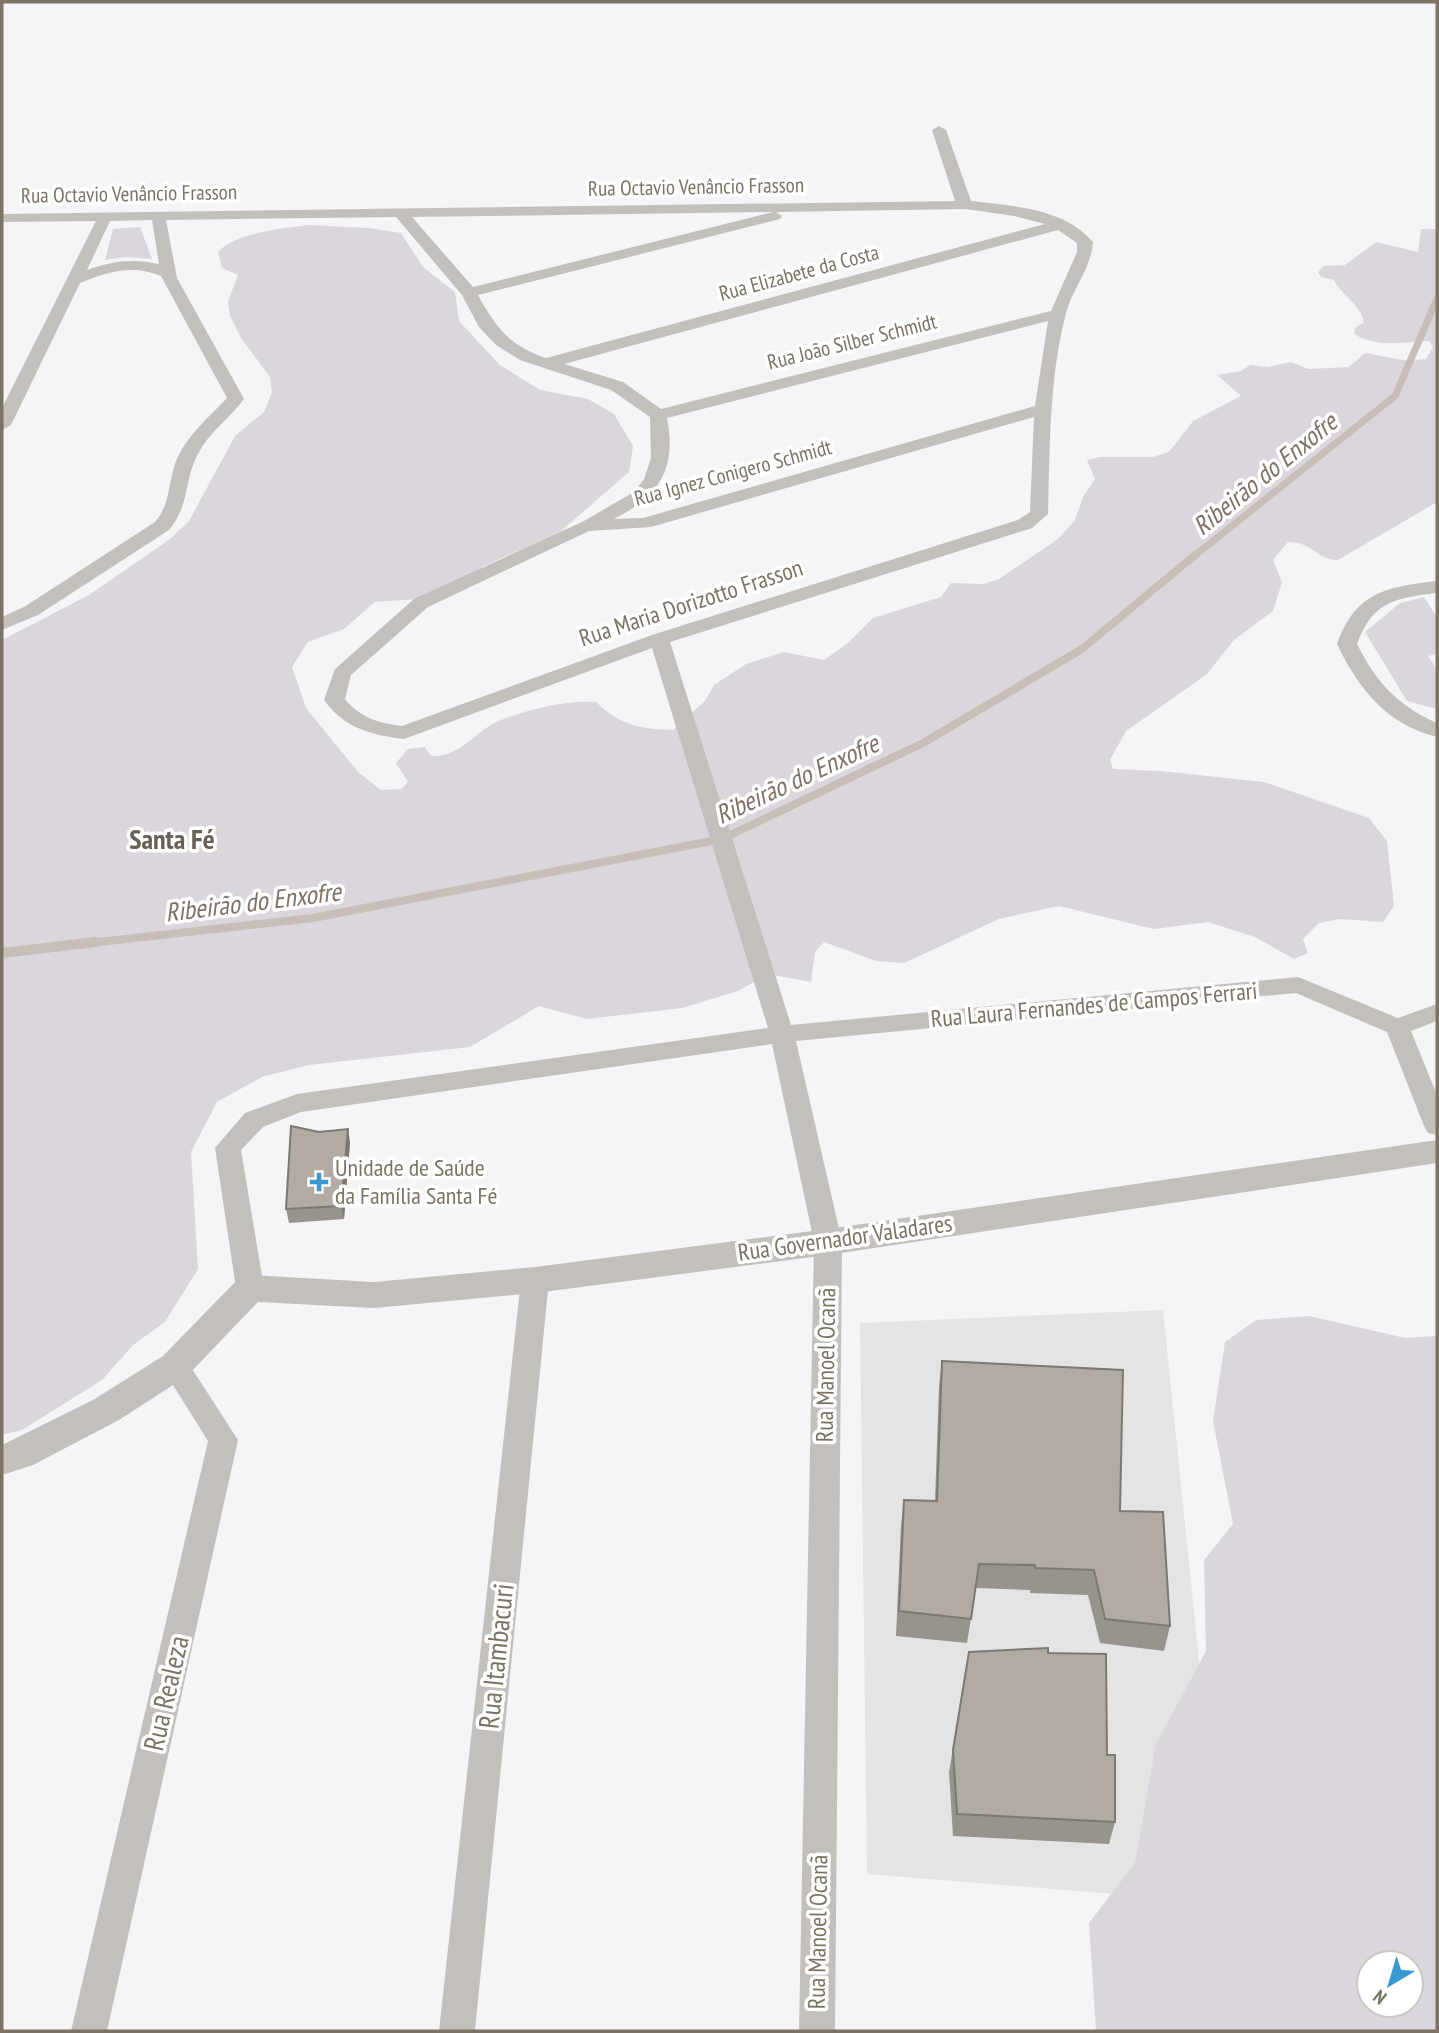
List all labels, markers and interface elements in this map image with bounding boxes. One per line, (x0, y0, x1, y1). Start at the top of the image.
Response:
street label: Rua Octavio Venâncio Frasson (588, 171, 804, 202)
street label: Rua Octavio Venâncio Frasson (21, 178, 237, 209)
street label: Rua Elizabete da Costa (716, 238, 882, 307)
street label: Rua João Silber Schmidt (765, 307, 939, 376)
water label: Ribeirão do Enxofre (1186, 404, 1345, 542)
street label: Rua Ignez Conigero Schmidt (631, 433, 835, 512)
street label: Rua Maria Dorizotto Frasson (575, 552, 807, 653)
water label: Ribeirão do Enxofre (710, 725, 886, 831)
district label: Santa Fé (129, 820, 215, 857)
water label: Ribeirão do Enxofre (163, 874, 345, 929)
street label: Rua Laura Fernandes de Campos Ferrari (929, 975, 1259, 1034)
place label: Unidade de Saúde da Família Santa Fé (335, 1152, 497, 1211)
marker: Unidade de Saúde da Família Santa Fé (309, 1172, 329, 1192)
street label: Rua Governador Valadares (736, 1207, 954, 1268)
street label: Rua Manoel Ocanã (809, 1287, 842, 1442)
street label: Rua Itambacuri (469, 1582, 522, 1730)
street label: Rua Realeza (134, 1632, 197, 1754)
street label: Rua Manoel Ocanã (801, 1854, 834, 2009)
north arrow (1355, 1949, 1425, 2019)
text: N (1368, 1985, 1391, 2010)

